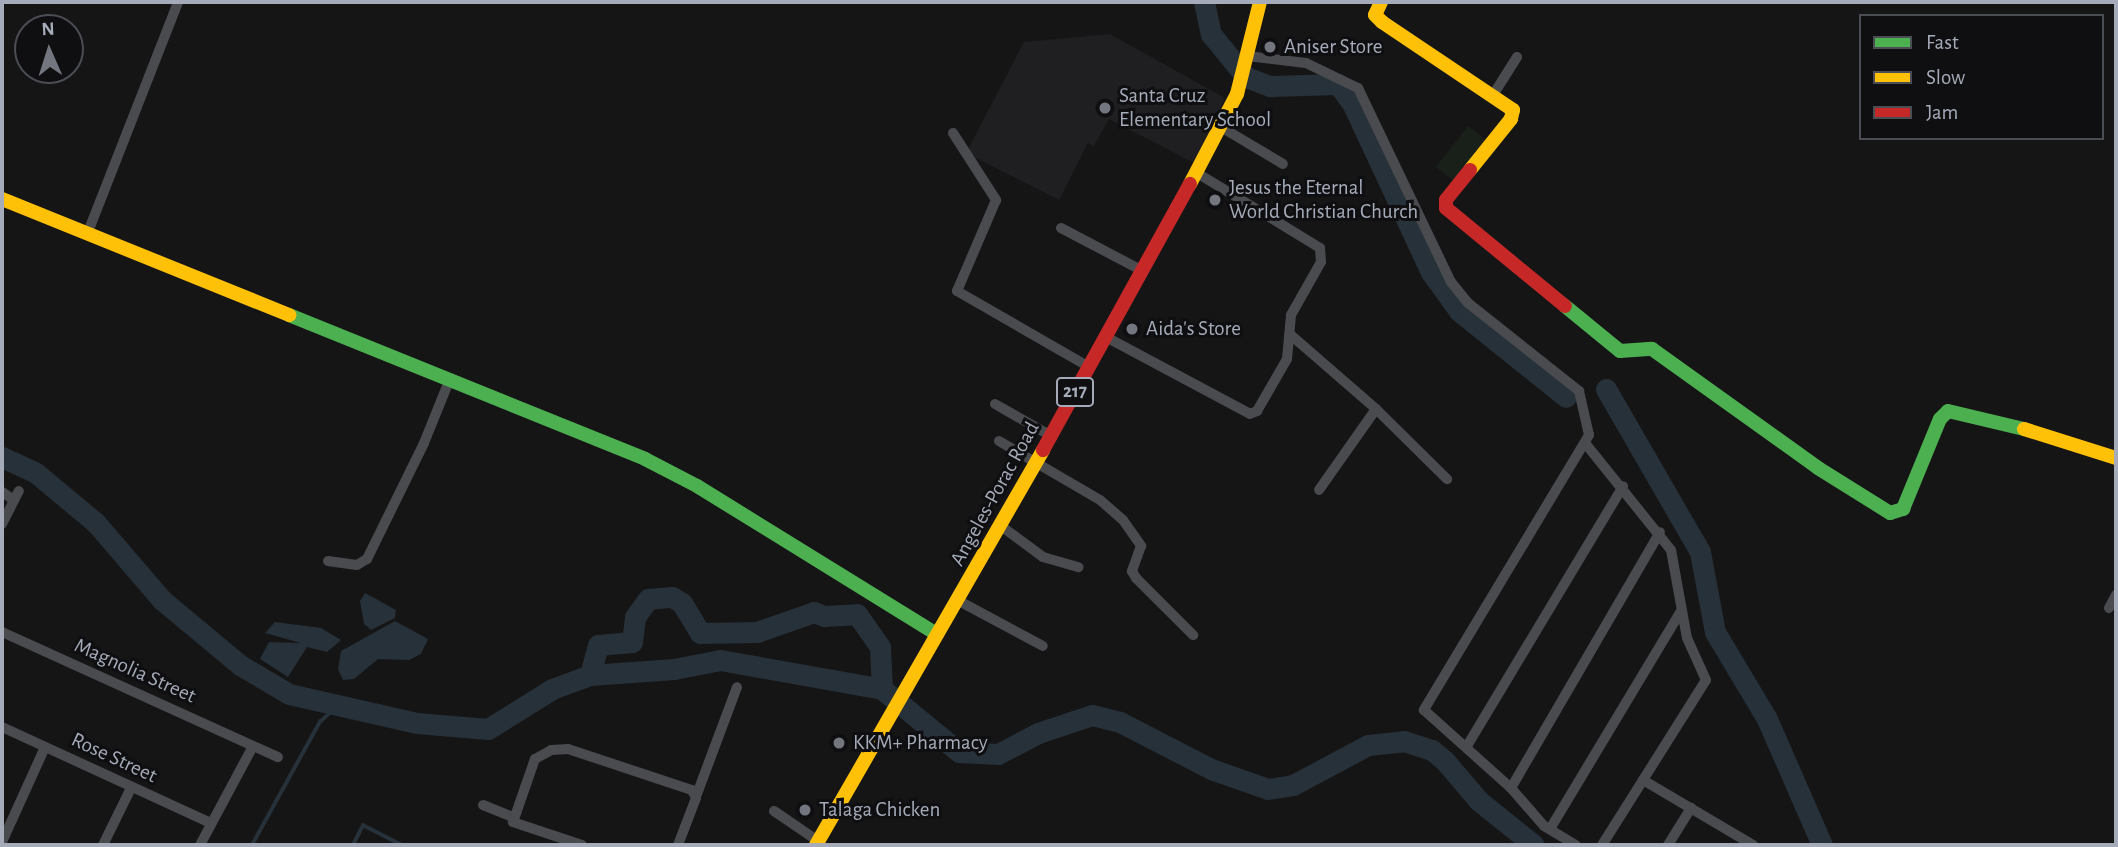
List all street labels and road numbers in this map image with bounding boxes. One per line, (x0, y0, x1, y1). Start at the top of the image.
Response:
road number: 217 (1056, 376, 1094, 408)
street label: Angeles-Porac Road (945, 418, 1045, 570)
street label: Magnolia Street (70, 633, 200, 709)
street label: Rose Street (67, 727, 161, 789)

